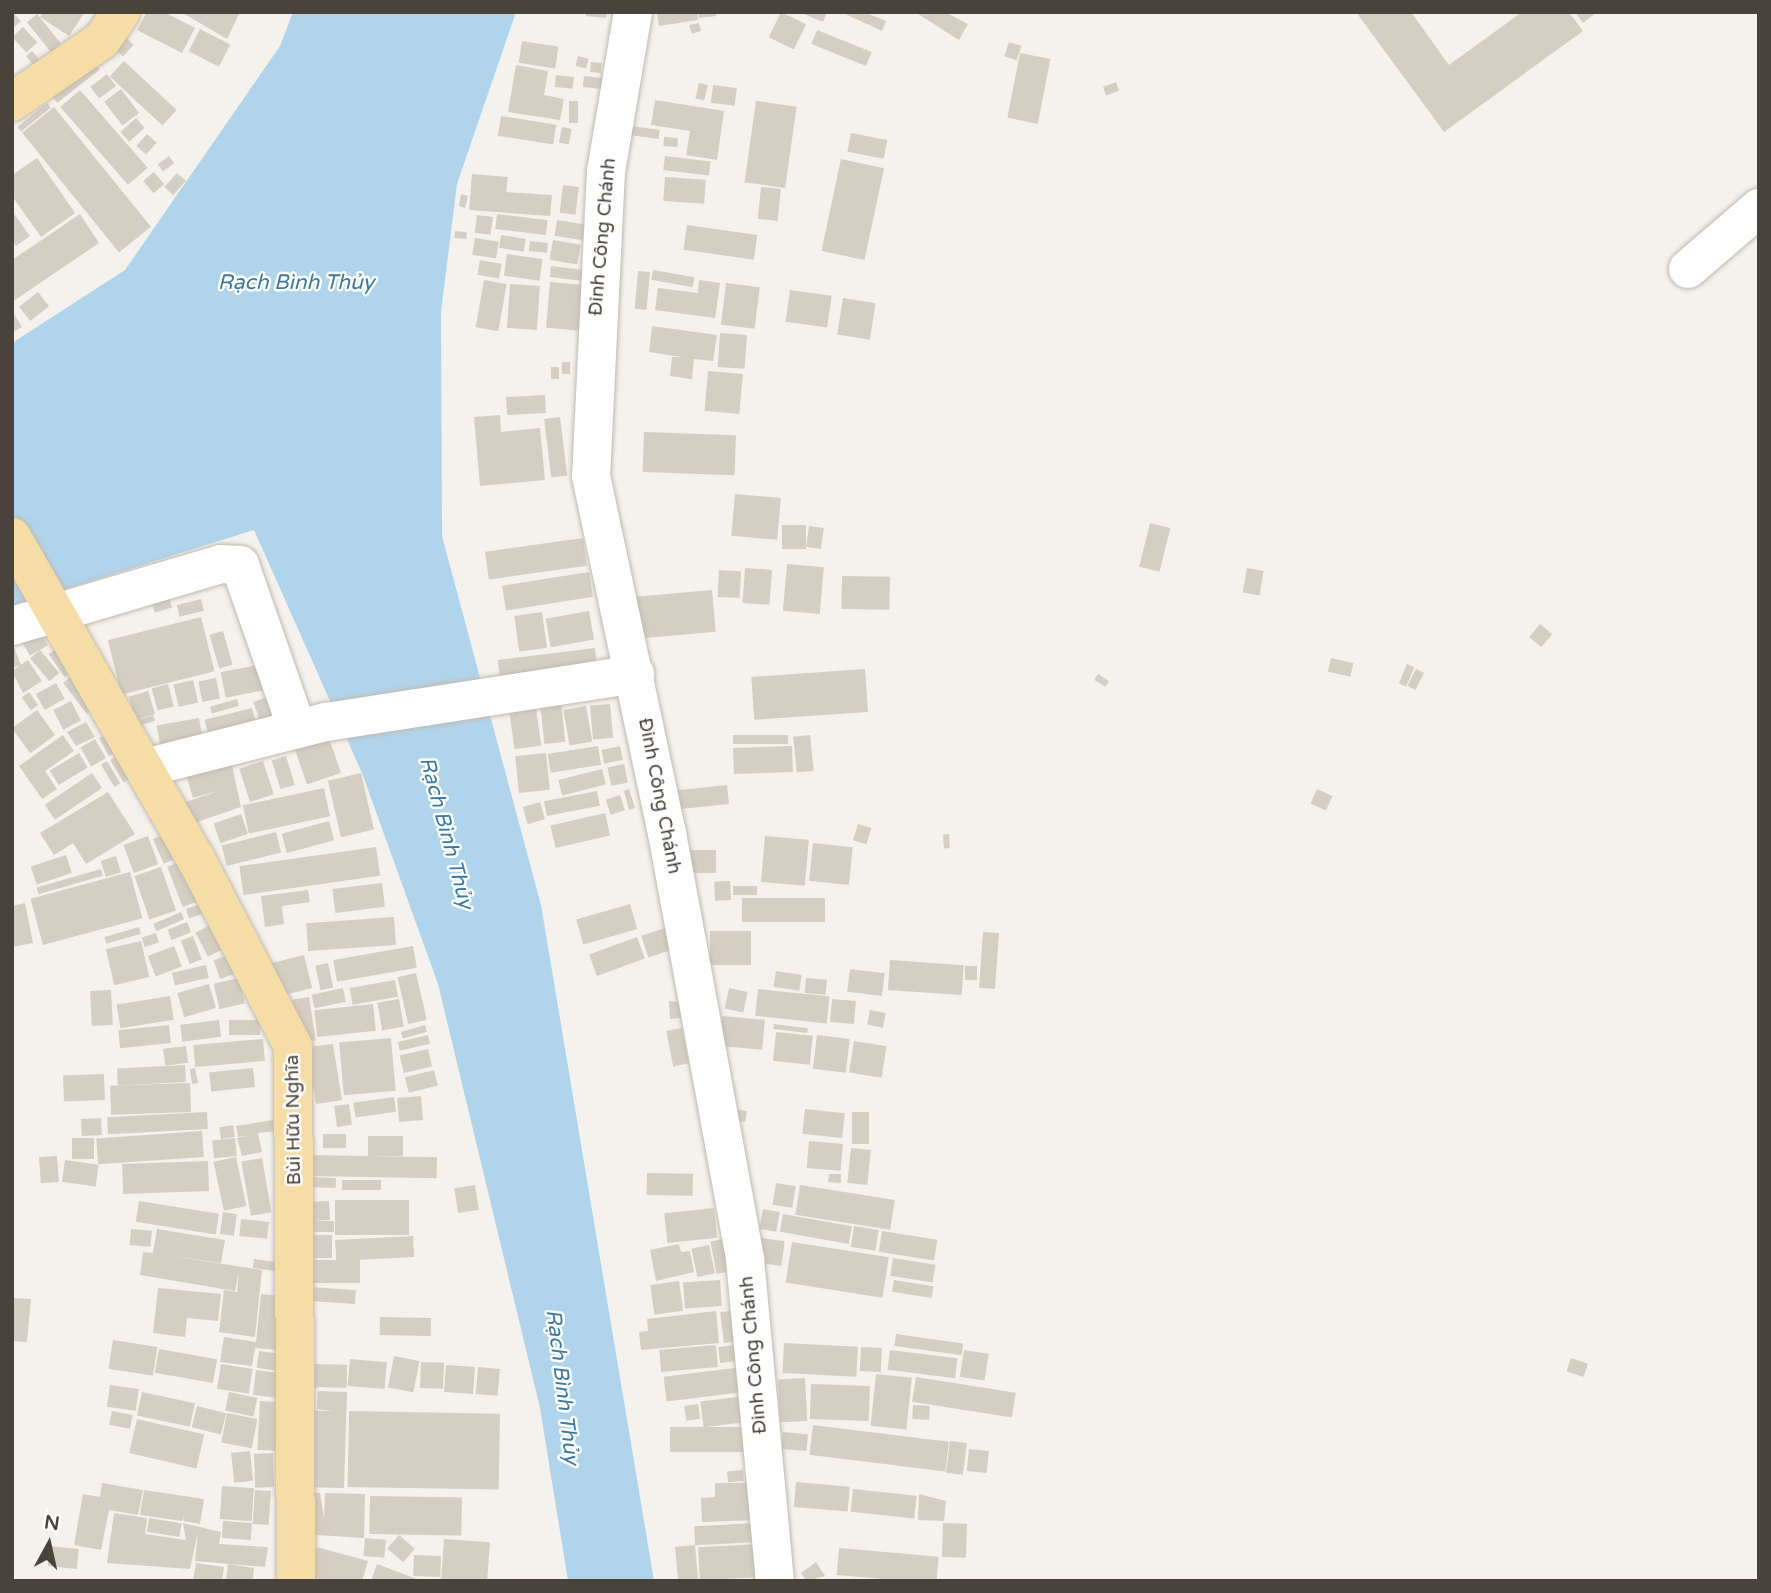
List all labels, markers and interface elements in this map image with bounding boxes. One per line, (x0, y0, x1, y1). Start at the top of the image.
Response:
street label: Đinh Công Chánh (585, 157, 621, 317)
water label: Rạch Bình Thủy (218, 270, 374, 296)
street label: Đinh Công Chánh (633, 716, 685, 876)
water label: Rạch Bình Thủy (414, 754, 478, 912)
street label: Bùi Hữu Nghĩa (281, 1055, 307, 1185)
street label: Đinh Công Chánh (736, 1275, 772, 1435)
water label: Rạch Bình Thủy (540, 1308, 584, 1466)
north arrow (14, 1509, 84, 1579)
text: N (43, 1511, 61, 1535)

